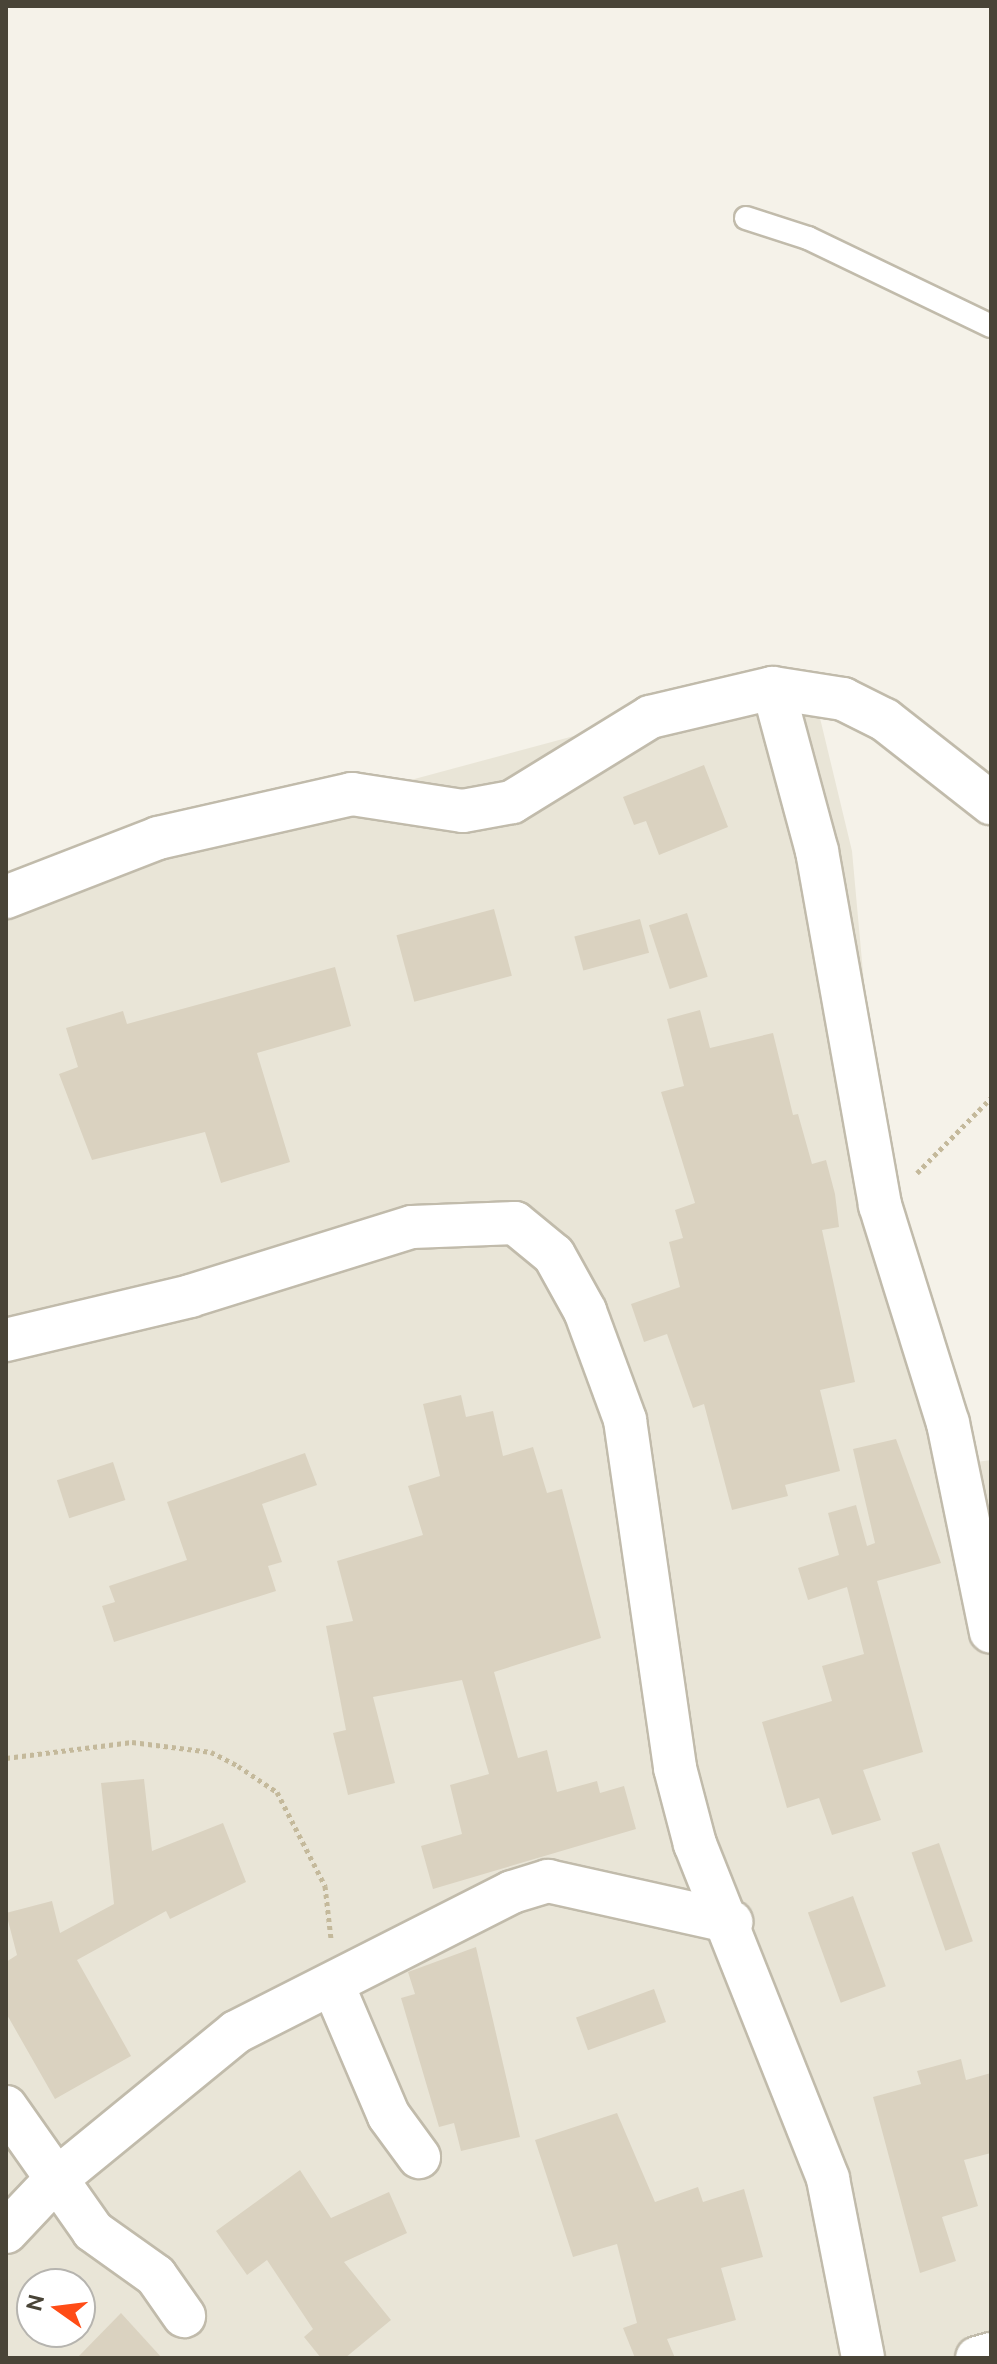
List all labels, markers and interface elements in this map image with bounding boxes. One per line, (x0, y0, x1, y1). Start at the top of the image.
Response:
north arrow (16, 2268, 96, 2348)
text: N (20, 2292, 48, 2314)

